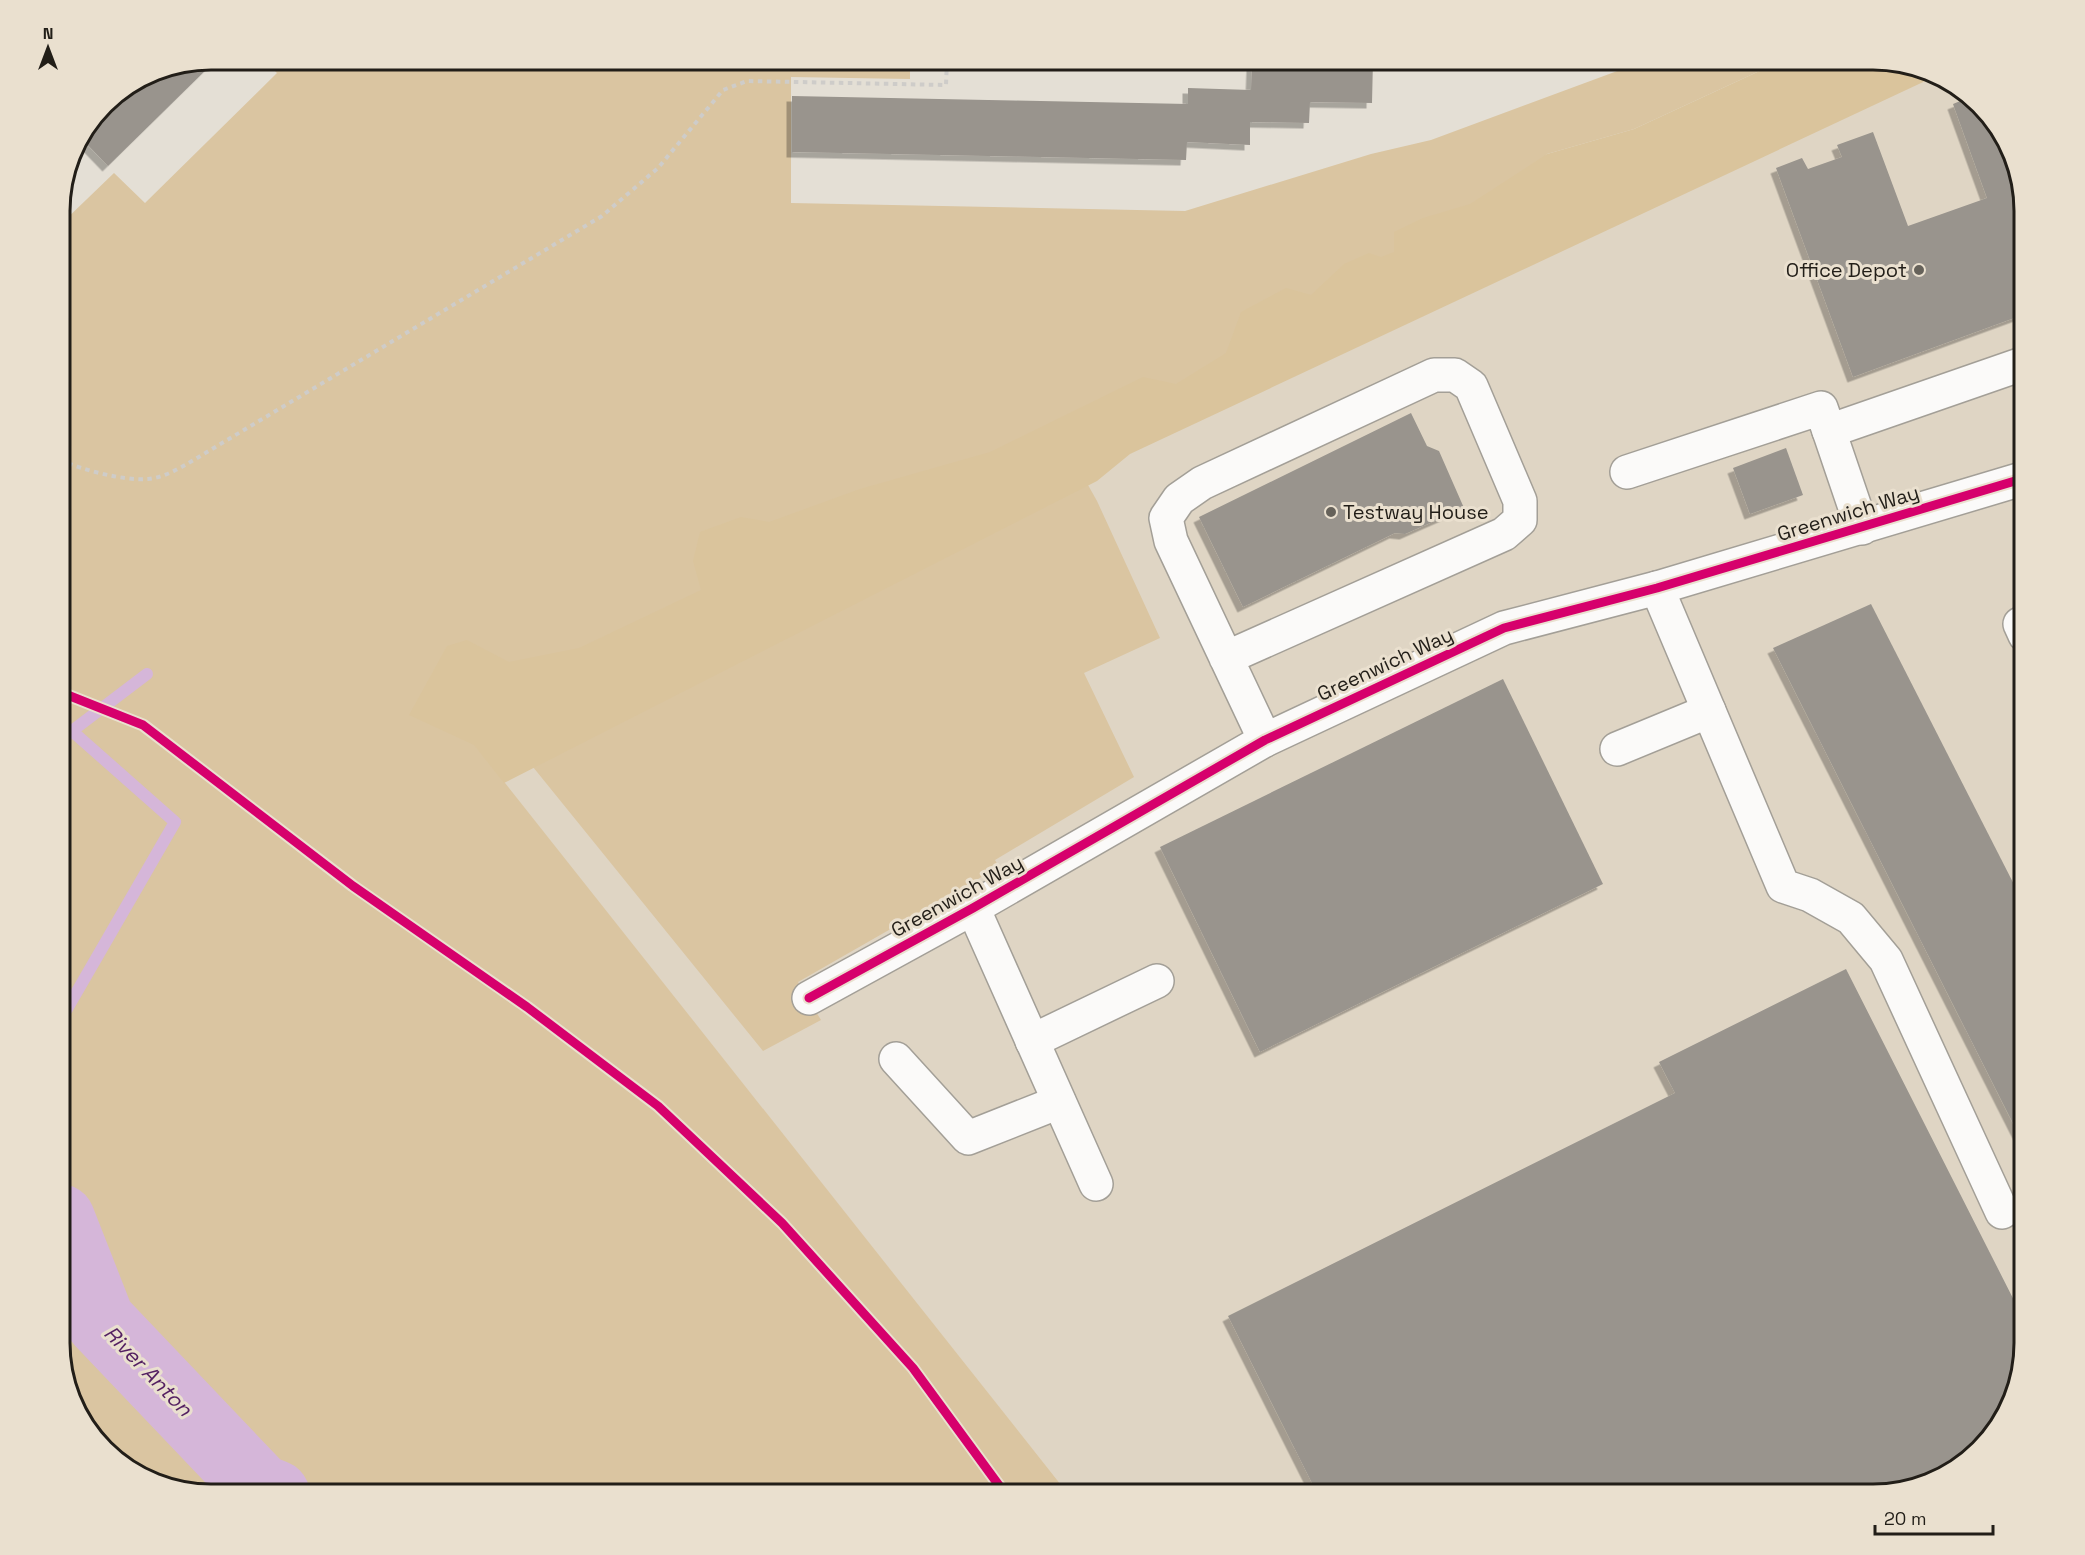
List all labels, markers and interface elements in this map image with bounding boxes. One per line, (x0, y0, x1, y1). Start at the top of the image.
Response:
north arrow (18, 18, 78, 78)
text: N (43, 23, 53, 44)
place label: Office Depot (1786, 257, 1907, 283)
marker: Office Depot (1912, 263, 1926, 277)
street label: Greenwich Way (1774, 479, 1922, 547)
place label: Testway House (1343, 499, 1489, 525)
marker: Testway House (1324, 505, 1338, 519)
street label: Greenwich Way (1313, 621, 1457, 707)
street label: Greenwich Way (886, 849, 1028, 943)
water label: River Anton (98, 1320, 199, 1422)
scale bar (1875, 1498, 1994, 1536)
text: 20 m (1884, 1507, 1927, 1530)

